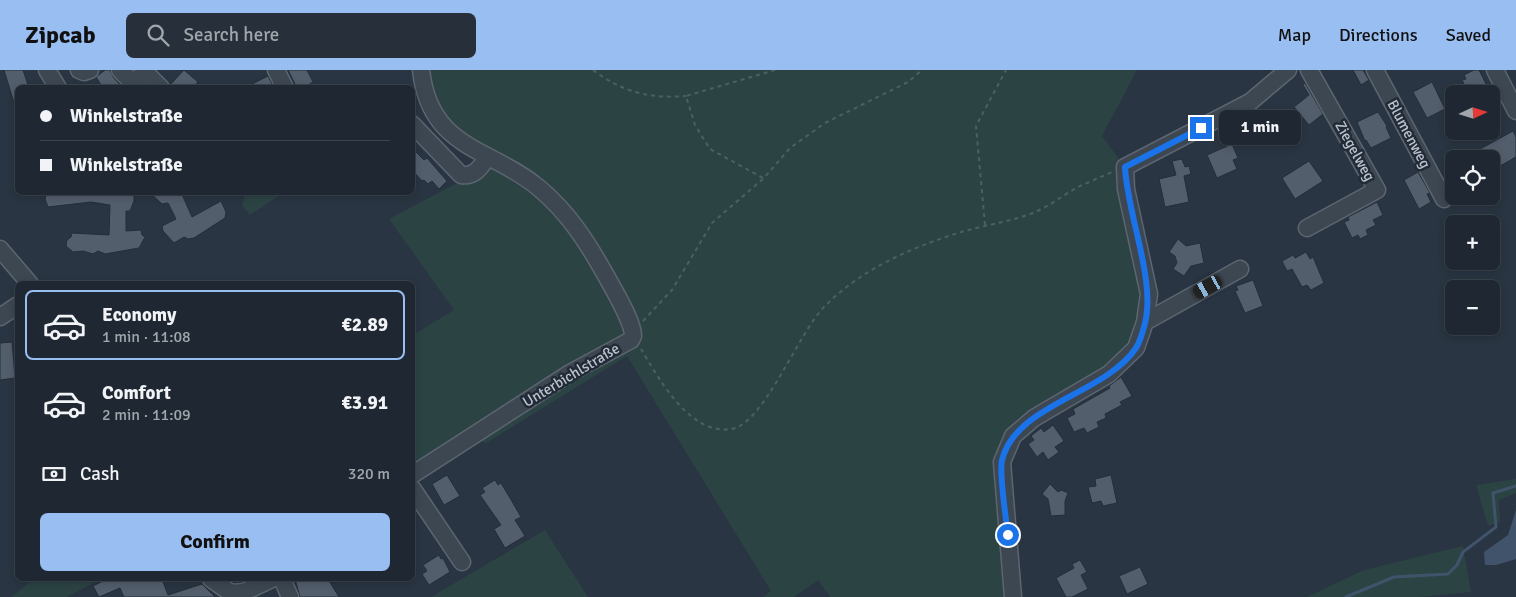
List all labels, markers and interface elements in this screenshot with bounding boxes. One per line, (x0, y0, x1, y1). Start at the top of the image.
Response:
search box (126, 13, 476, 58)
text: Zipcab (25, 20, 96, 50)
icon: search (144, 21, 172, 49)
text: Search here (184, 23, 279, 47)
text: Map (1278, 24, 1311, 46)
text: Directions (1339, 24, 1418, 46)
text: Saved (1446, 24, 1491, 46)
north arrow (1445, 85, 1500, 140)
map controls (1445, 85, 1500, 335)
street label: Blumenweg (1383, 97, 1435, 171)
text: Winkelstraße (70, 104, 183, 128)
callout: 1 min (1218, 110, 1301, 146)
route end (1190, 117, 1212, 139)
text: 1 min (1241, 117, 1279, 137)
street label: Ziegelweg (1331, 118, 1379, 184)
button: locate (1445, 150, 1500, 205)
text: Winkelstraße (70, 153, 183, 177)
button: + (1445, 215, 1500, 270)
car (1191, 273, 1224, 301)
button: − (1445, 280, 1500, 335)
icon: car (42, 303, 87, 348)
text: Economy (102, 303, 176, 327)
text: €2.89 (342, 313, 388, 337)
text: 1 min · 11:08 (102, 327, 191, 347)
street label: Unterbichlstraße (519, 339, 623, 411)
icon: car (42, 381, 87, 426)
text: Comfort (102, 381, 171, 405)
text: €3.91 (342, 391, 388, 415)
text: 2 min · 11:09 (102, 405, 191, 425)
icon: cash (40, 460, 68, 488)
text: Cash (80, 462, 120, 486)
text: 320 m (348, 464, 390, 484)
button: Confirm (40, 513, 390, 571)
route start (997, 524, 1019, 546)

